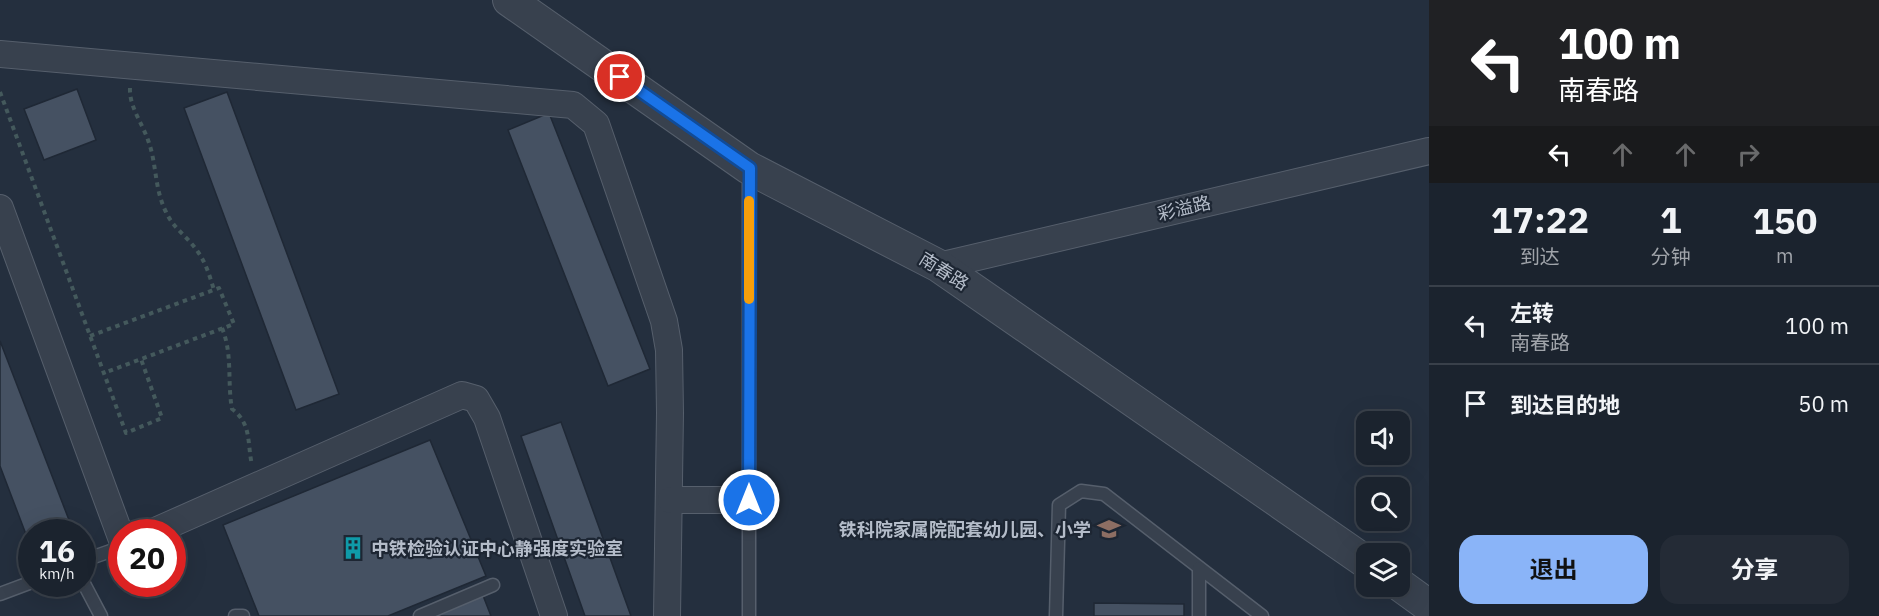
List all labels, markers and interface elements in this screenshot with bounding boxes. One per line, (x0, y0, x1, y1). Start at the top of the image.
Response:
text: 100 m (1558, 16, 1681, 71)
icon: left (1459, 24, 1537, 102)
pin (594, 51, 645, 102)
icon: arrive (603, 60, 636, 93)
text: 南春路 (1558, 72, 1639, 107)
icon: left (1543, 138, 1576, 171)
icon: ahead (1606, 138, 1639, 171)
icon: ahead (1669, 138, 1702, 171)
icon: right (1732, 138, 1765, 171)
street label: 彩溢路 (1155, 191, 1213, 225)
text: 17:22 (1491, 196, 1589, 243)
text: 1 (1660, 196, 1682, 243)
text: 150 (1752, 197, 1817, 244)
text: m (1776, 242, 1794, 269)
text: 到达 (1520, 243, 1560, 270)
text: 分钟 (1651, 243, 1691, 270)
street label: 南春路 (915, 247, 973, 295)
text: 左转 (1510, 298, 1554, 327)
icon: left (1459, 309, 1492, 342)
text: 100 m (1785, 311, 1849, 340)
text: 南春路 (1510, 329, 1570, 356)
icon: arrive (1459, 387, 1492, 420)
text: 50 m (1798, 389, 1849, 418)
text: 到达目的地 (1510, 390, 1620, 419)
map controls (1356, 411, 1410, 597)
button: sound (1356, 411, 1410, 465)
position arrow (717, 468, 781, 532)
button: search (1356, 477, 1410, 531)
school or university icon: 铁科院家属院配套幼儿园、小学 (1096, 516, 1122, 542)
place label: 铁科院家属院配套幼儿园、小学 (839, 518, 1091, 541)
speed limit sign: 20 (108, 519, 186, 597)
text: 16 (39, 531, 75, 570)
building icon: 中铁检验认证中心静强度实验室 (340, 535, 366, 561)
button: 退出 (1459, 535, 1648, 604)
button: 分享 (1660, 535, 1849, 604)
place label: 中铁检验认证中心静强度实验室 (371, 537, 623, 560)
button: layers (1356, 543, 1410, 597)
text: km/h (39, 564, 75, 583)

